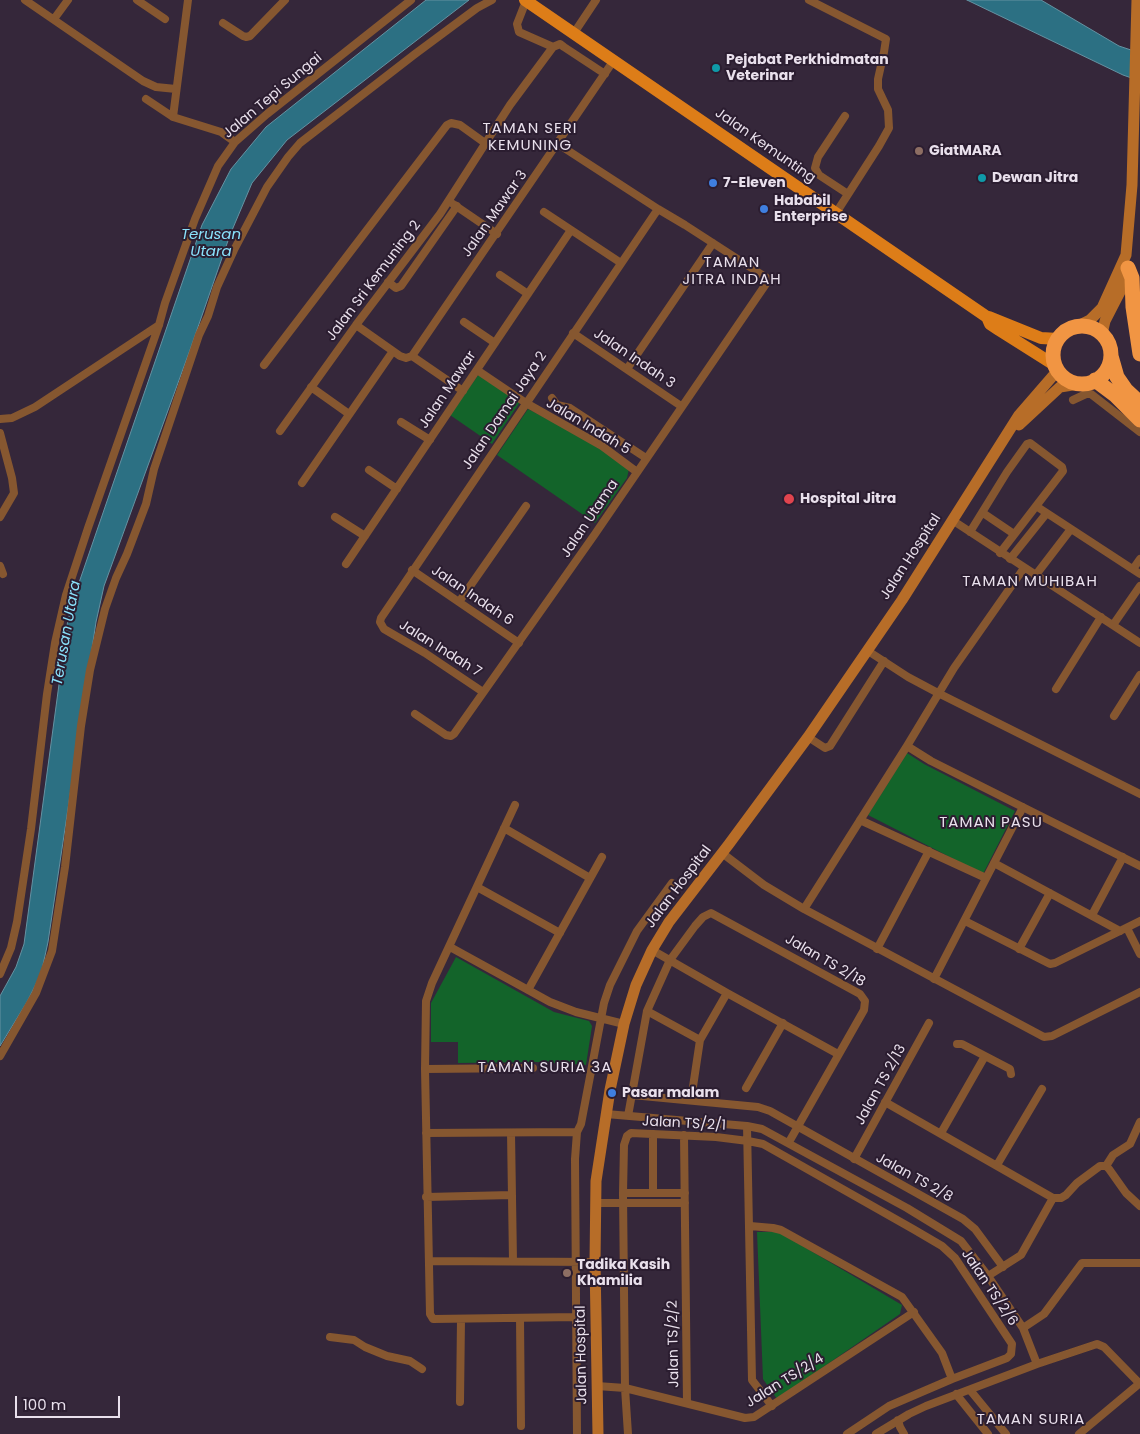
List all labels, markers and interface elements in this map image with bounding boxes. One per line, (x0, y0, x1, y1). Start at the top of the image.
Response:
street label: Jalan Tepi Sungai (220, 50, 326, 142)
place label: Pejabat Perkhidmatan Veterinar (726, 52, 889, 84)
marker: Pejabat Perkhidmatan Veterinar (710, 62, 722, 74)
street label: Jalan Kemunting (711, 105, 819, 187)
district label: TAMAN SERI KEMUNING (481, 120, 579, 155)
place label: GiatMARA (929, 143, 1002, 159)
marker: GiatMARA (913, 145, 925, 157)
street label: Jalan Mawar 3 (459, 167, 531, 261)
place label: Dewan Jitra (992, 170, 1078, 186)
marker: Dewan Jitra (976, 172, 988, 184)
place label: 7-Eleven (723, 175, 786, 191)
marker: 7-Eleven (707, 177, 719, 189)
place label: Hababil Enterprise (774, 193, 847, 226)
marker: Hababil Enterprise (758, 203, 770, 215)
street label: Jalan Sri Kemuning 2 (323, 218, 425, 344)
water label: Terusan Utara (181, 226, 241, 261)
district label: TAMAN JITRA INDAH (681, 254, 783, 289)
street label: Jalan Indah 3 (590, 326, 678, 392)
street label: Jalan Mawar (416, 348, 480, 432)
street label: Jalan Damai Jaya 2 (459, 349, 551, 473)
street label: Jalan Indah 5 (543, 395, 633, 459)
street label: Jalan Utama (558, 477, 622, 561)
place label: Hospital Jitra (800, 491, 896, 507)
marker: Hospital Jitra (782, 492, 796, 506)
street label: Jalan Hospital (877, 511, 945, 603)
street label: Jalan Indah 6 (428, 562, 516, 630)
district label: TAMAN MUHIBAH (961, 573, 1099, 591)
water label: Terusan Utara (49, 579, 85, 687)
street label: Jalan Indah 7 (396, 617, 484, 681)
district label: TAMAN PASU (938, 814, 1044, 832)
street label: Jalan Hospital (642, 842, 716, 932)
street label: Jalan TS 2/18 (782, 931, 868, 991)
street label: Jalan TS 2/13 (852, 1042, 910, 1128)
district label: TAMAN SURIA 3A (476, 1059, 614, 1077)
place label: Pasar malam (622, 1085, 719, 1101)
marker: Pasar malam (606, 1087, 618, 1099)
street label: Jalan TS/2/1 (642, 1113, 726, 1135)
street label: Jalan TS 2/8 (873, 1150, 955, 1206)
street label: Jalan TS/2/6 (957, 1247, 1021, 1329)
place label: Tadika Kasih Khamilia (577, 1257, 670, 1290)
marker: Tadika Kasih Khamilia (561, 1267, 573, 1279)
street label: Jalan TS/2/2 (665, 1300, 683, 1388)
street label: Jalan Hospital (573, 1305, 591, 1405)
street label: Jalan TS/2/4 (743, 1350, 827, 1412)
scale bar (18, 1386, 122, 1418)
text: 100 m (23, 1394, 66, 1415)
district label: TAMAN SURIA (975, 1411, 1087, 1429)

